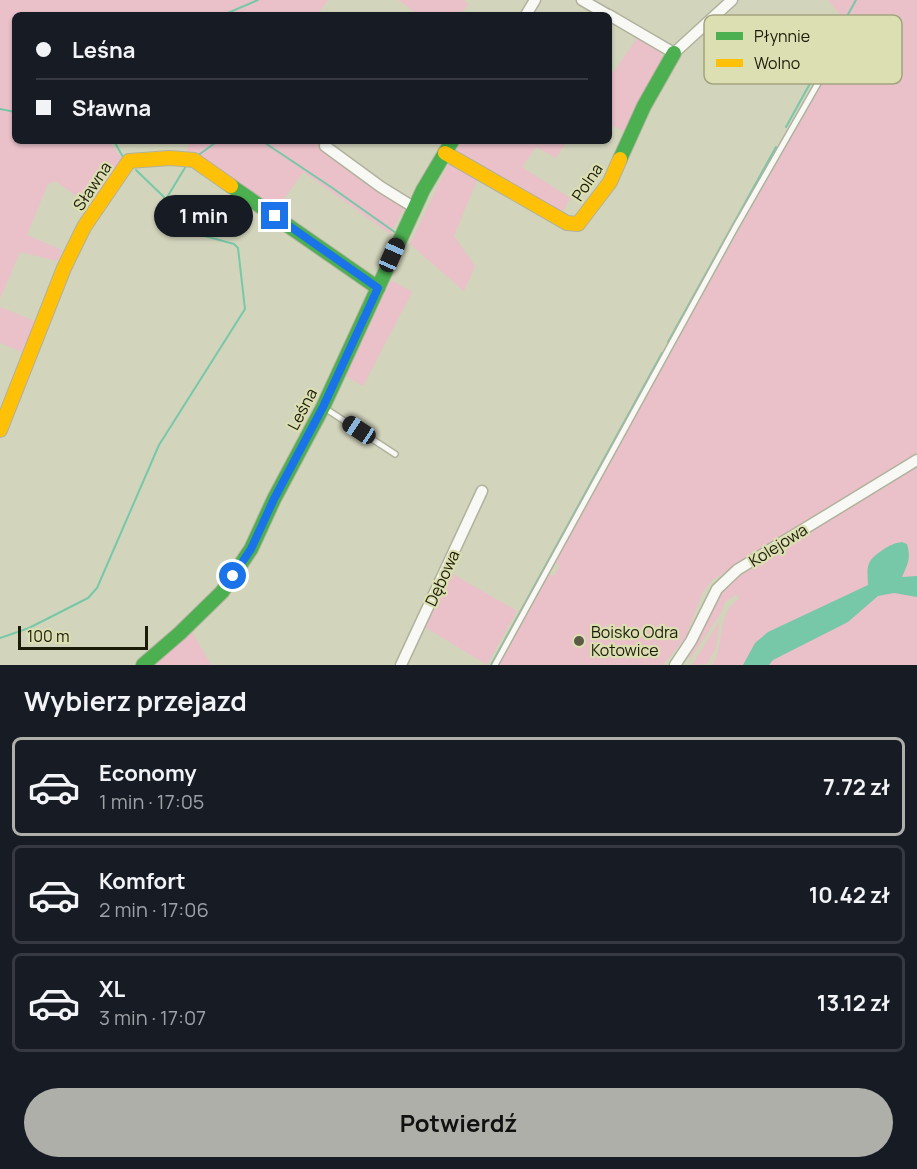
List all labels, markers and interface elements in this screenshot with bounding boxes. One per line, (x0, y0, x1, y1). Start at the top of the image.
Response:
legend (704, 15, 902, 84)
text: Płynnie (754, 25, 810, 47)
text: Leśna (72, 35, 135, 65)
text: Wolno (754, 52, 800, 74)
text: Sławna (72, 93, 151, 123)
street label: Sławna (68, 157, 116, 215)
street label: Polna (566, 159, 608, 205)
callout: 1 min (155, 195, 254, 237)
text: 1 min (179, 202, 228, 229)
route end (261, 202, 288, 229)
car (376, 235, 408, 275)
street label: Leśna (282, 384, 322, 434)
car (339, 413, 379, 447)
street label: Kolejowa (745, 518, 811, 572)
street label: Dębowa (419, 546, 465, 610)
route start (219, 562, 246, 589)
place label: Boisko Odra Kotowice (591, 621, 678, 661)
scale bar (18, 623, 148, 650)
text: 100 m (27, 625, 70, 647)
marker: Boisko Odra Kotowice (572, 634, 586, 648)
text: Wybierz przejazd (24, 682, 247, 719)
text: Economy (99, 758, 197, 788)
icon: car (27, 760, 81, 814)
text: 7.72 zł (823, 772, 890, 802)
text: 1 min · 17:05 (99, 788, 204, 815)
text: Komfort (99, 866, 186, 896)
icon: car (27, 868, 81, 922)
text: 10.42 zł (809, 880, 890, 910)
text: 2 min · 17:06 (99, 896, 209, 923)
text: XL (99, 974, 125, 1004)
icon: car (27, 976, 81, 1030)
text: 13.12 zł (817, 988, 890, 1018)
text: 3 min · 17:07 (99, 1004, 206, 1031)
button: Potwierdź (24, 1088, 893, 1157)

